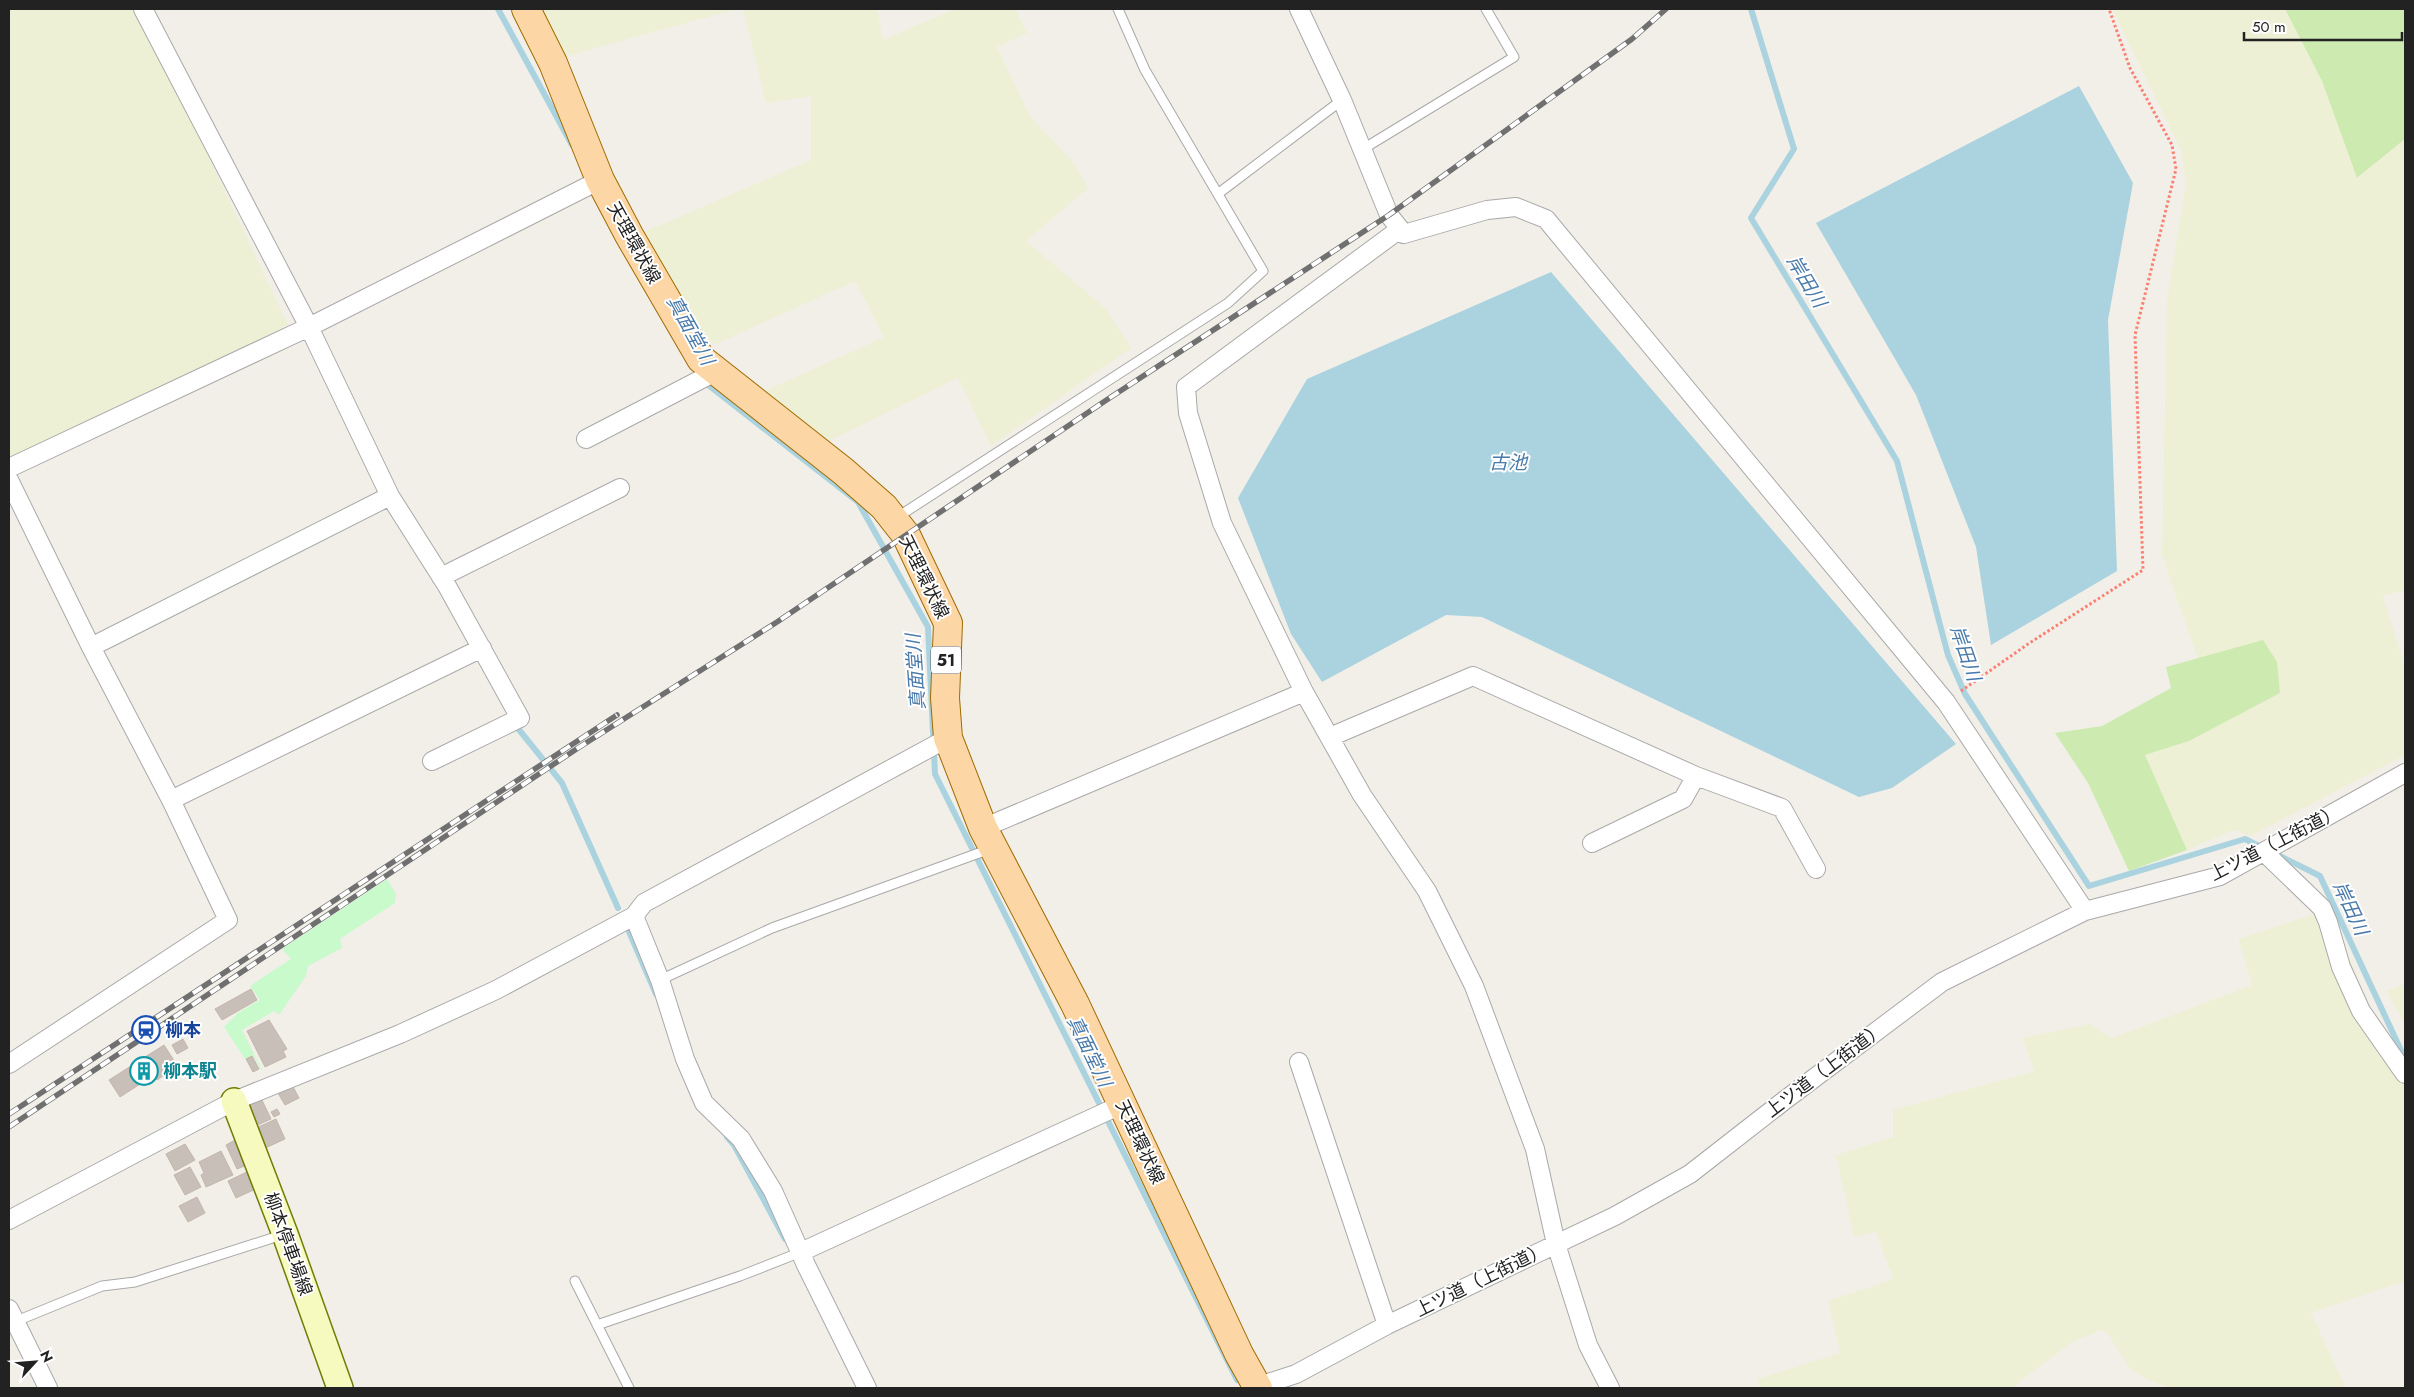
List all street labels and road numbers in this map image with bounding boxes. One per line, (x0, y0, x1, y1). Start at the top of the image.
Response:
street label: 天理環状線 (601, 197, 667, 289)
street label: 天理環状線 (893, 531, 955, 623)
road number: 51 (931, 646, 961, 674)
street label: 上ツ道（上街道） (2205, 799, 2345, 887)
street label: 上ツ道（上街道） (1760, 1016, 1890, 1124)
street label: 天理環状線 (1109, 1096, 1171, 1188)
street label: 柳本停車場線 (257, 1189, 319, 1299)
street label: 上ツ道（上街道） (1411, 1237, 1551, 1323)

